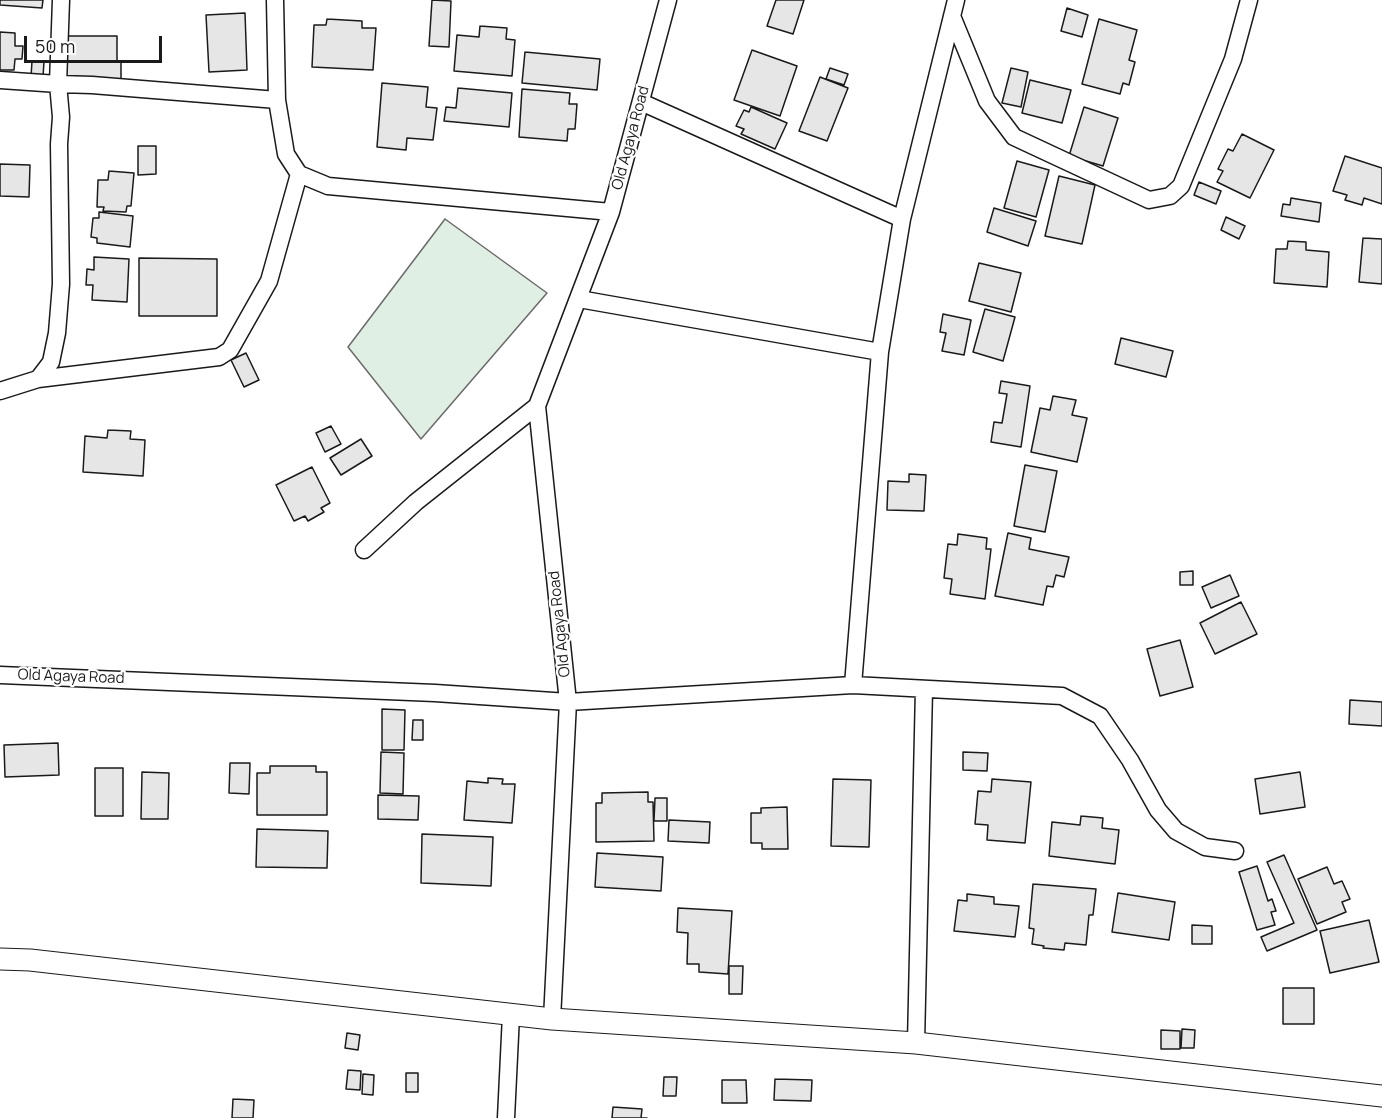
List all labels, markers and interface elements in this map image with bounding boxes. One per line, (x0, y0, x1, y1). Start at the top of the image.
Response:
scale bar (27, 24, 165, 62)
text: 50 m (35, 34, 75, 58)
street label: Old Agaya Road (608, 84, 654, 192)
street label: Old Agaya Road (545, 570, 575, 678)
street label: Old Agaya Road (17, 666, 125, 688)

